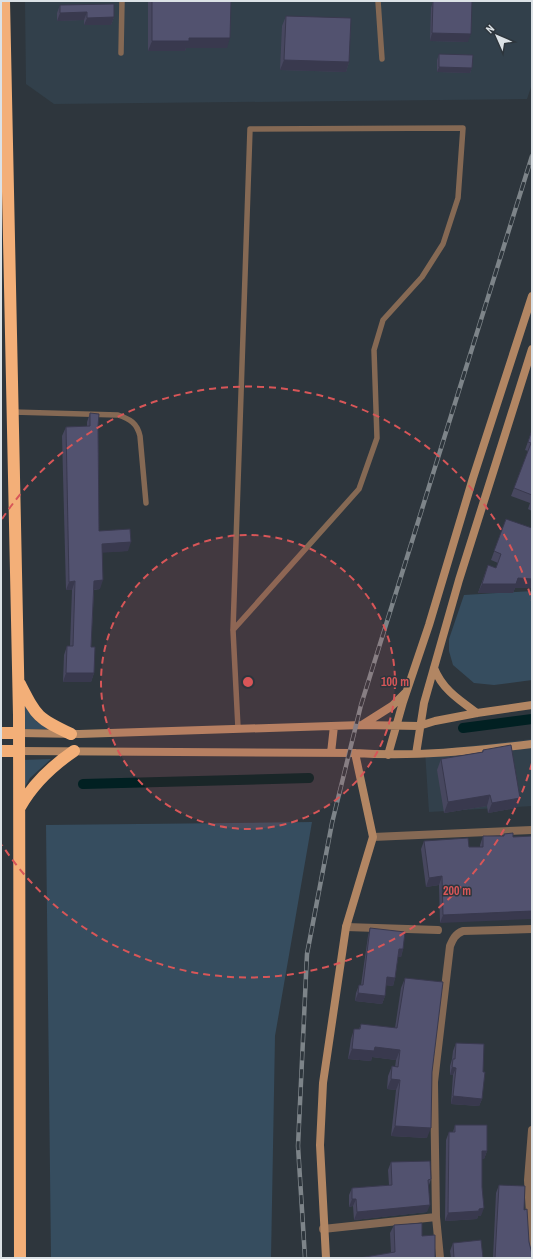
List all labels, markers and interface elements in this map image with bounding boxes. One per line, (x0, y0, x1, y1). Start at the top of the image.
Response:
north arrow (477, 16, 517, 56)
text: N (483, 22, 497, 36)
text: 100 m (381, 674, 409, 690)
centre of rings (241, 675, 255, 689)
text: 200 m (443, 883, 471, 899)

